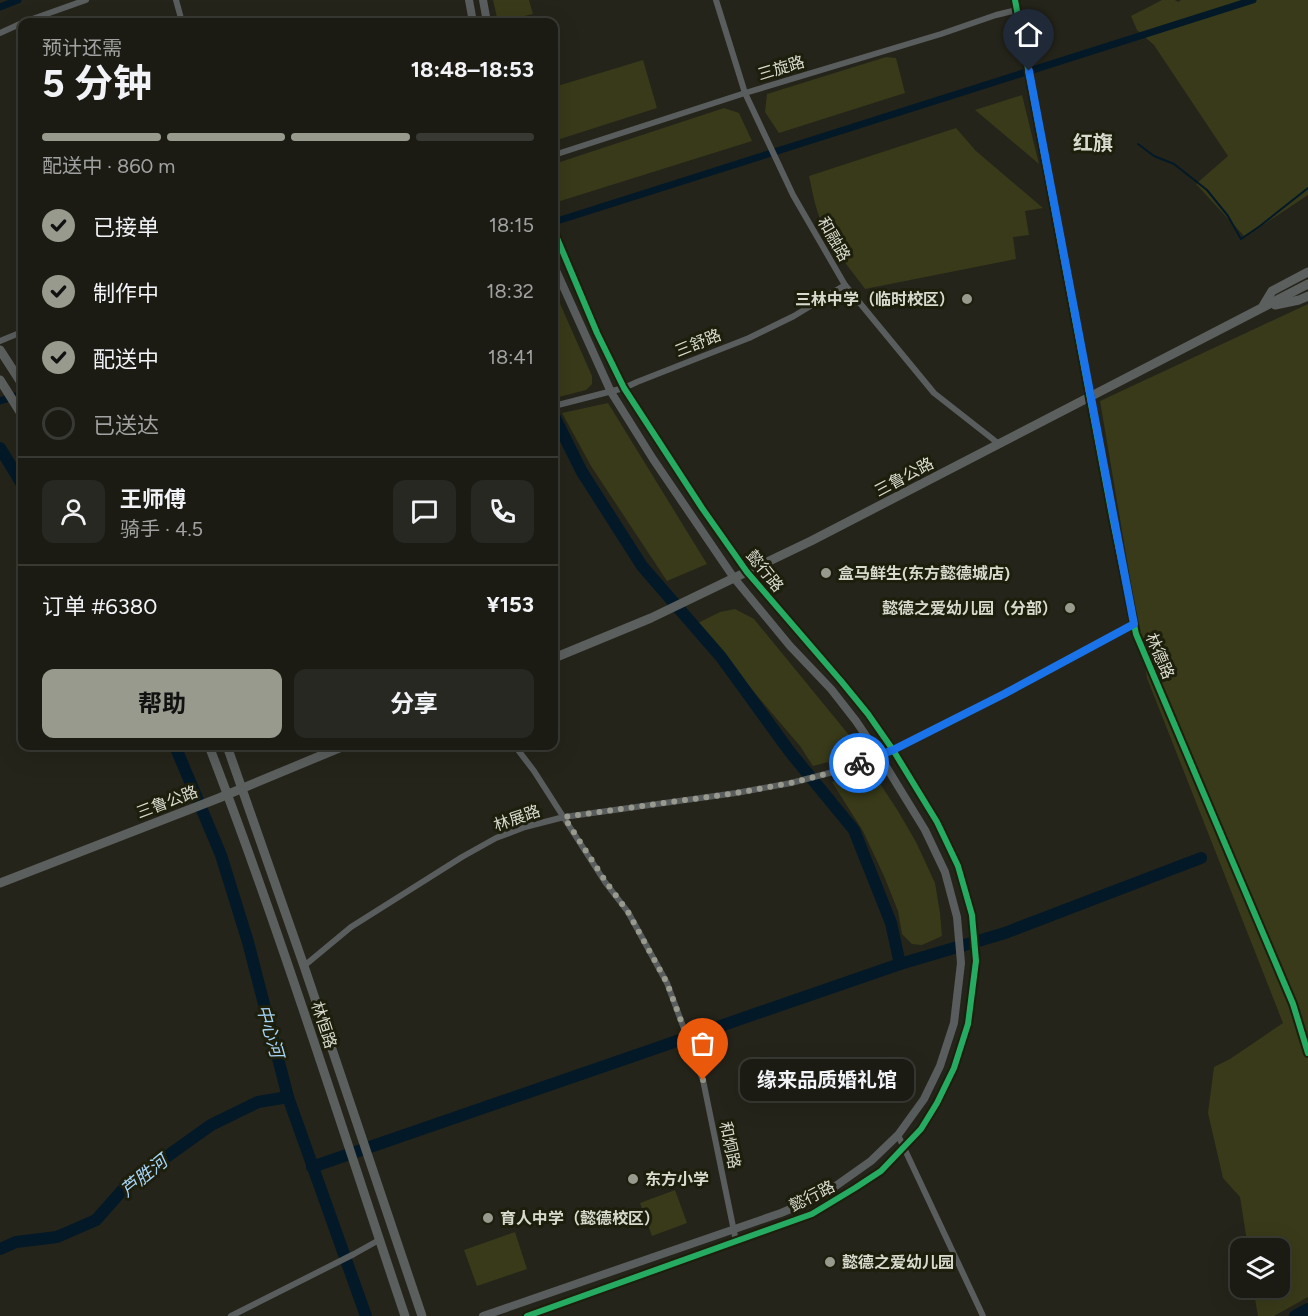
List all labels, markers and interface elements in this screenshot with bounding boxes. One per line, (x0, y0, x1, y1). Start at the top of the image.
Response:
pin (1003, 9, 1054, 71)
icon: home (1012, 18, 1045, 51)
text: 预计还需 (42, 36, 122, 60)
street label: 三旋路 (755, 52, 807, 84)
text: 18:48–18:53 (411, 56, 534, 83)
text: 5 分钟 (42, 60, 152, 107)
district label: 红旗 (1073, 131, 1113, 155)
text: 配送中 · 860 m (42, 154, 175, 178)
icon: check (42, 209, 75, 242)
text: 18:15 (489, 213, 534, 237)
street label: 和融路 (814, 213, 854, 265)
text: 已接单 (93, 214, 159, 241)
icon: check (42, 275, 75, 308)
text: 18:32 (486, 279, 534, 303)
text: 制作中 (93, 280, 159, 307)
place label: 三林中学（临时校区） (795, 290, 955, 309)
marker: 三林中学（临时校区） (960, 292, 974, 306)
street label: 三舒路 (672, 325, 724, 361)
icon: check (42, 341, 75, 374)
text: 18:41 (488, 345, 534, 369)
text: 配送中 (93, 346, 159, 373)
text: 已送达 (93, 412, 159, 439)
street label: 三鲁公路 (871, 454, 937, 500)
button: person (42, 480, 105, 543)
button: chat (393, 480, 456, 543)
button: phone (471, 480, 534, 543)
text: 王师傅 (120, 486, 186, 513)
text: 骑手 · 4.5 (120, 517, 203, 541)
street label: 懿行路 (743, 546, 787, 596)
place label: 盒马鲜生(东方懿德城店) (838, 564, 1010, 583)
marker: 盒马鲜生(东方懿德城店) (819, 566, 833, 580)
text: ¥153 (487, 591, 534, 618)
text: 订单 #6380 (42, 593, 157, 620)
place label: 懿德之爱幼儿园（分部） (882, 599, 1058, 618)
marker: 懿德之爱幼儿园（分部） (1063, 601, 1077, 615)
street label: 林德路 (1142, 630, 1178, 682)
button: 帮助 (42, 669, 282, 738)
button: 分享 (294, 669, 534, 738)
courier (829, 733, 889, 793)
icon: bike (843, 747, 876, 780)
street label: 三鲁公路 (134, 782, 200, 822)
street label: 林展路 (491, 801, 543, 835)
street label: 林恒路 (308, 999, 340, 1051)
water label: 中心河 (252, 1002, 289, 1063)
pin (677, 1018, 728, 1080)
icon: bag (686, 1027, 719, 1060)
callout: 缘来品质婚礼馆 (739, 1059, 913, 1101)
text: 缘来品质婚礼馆 (757, 1068, 897, 1092)
street label: 和炯路 (716, 1120, 744, 1170)
water label: 芦胜河 (116, 1149, 174, 1202)
place label: 东方小学 (645, 1170, 709, 1189)
marker: 东方小学 (626, 1172, 640, 1186)
street label: 懿行路 (786, 1177, 838, 1215)
place label: 育人中学（懿德校区） (500, 1209, 660, 1228)
marker: 育人中学（懿德校区） (481, 1211, 495, 1225)
map controls (1230, 1238, 1290, 1298)
button: layers (1230, 1238, 1290, 1298)
place label: 懿德之爱幼儿园 (842, 1253, 954, 1272)
marker: 懿德之爱幼儿园 (823, 1255, 837, 1269)

